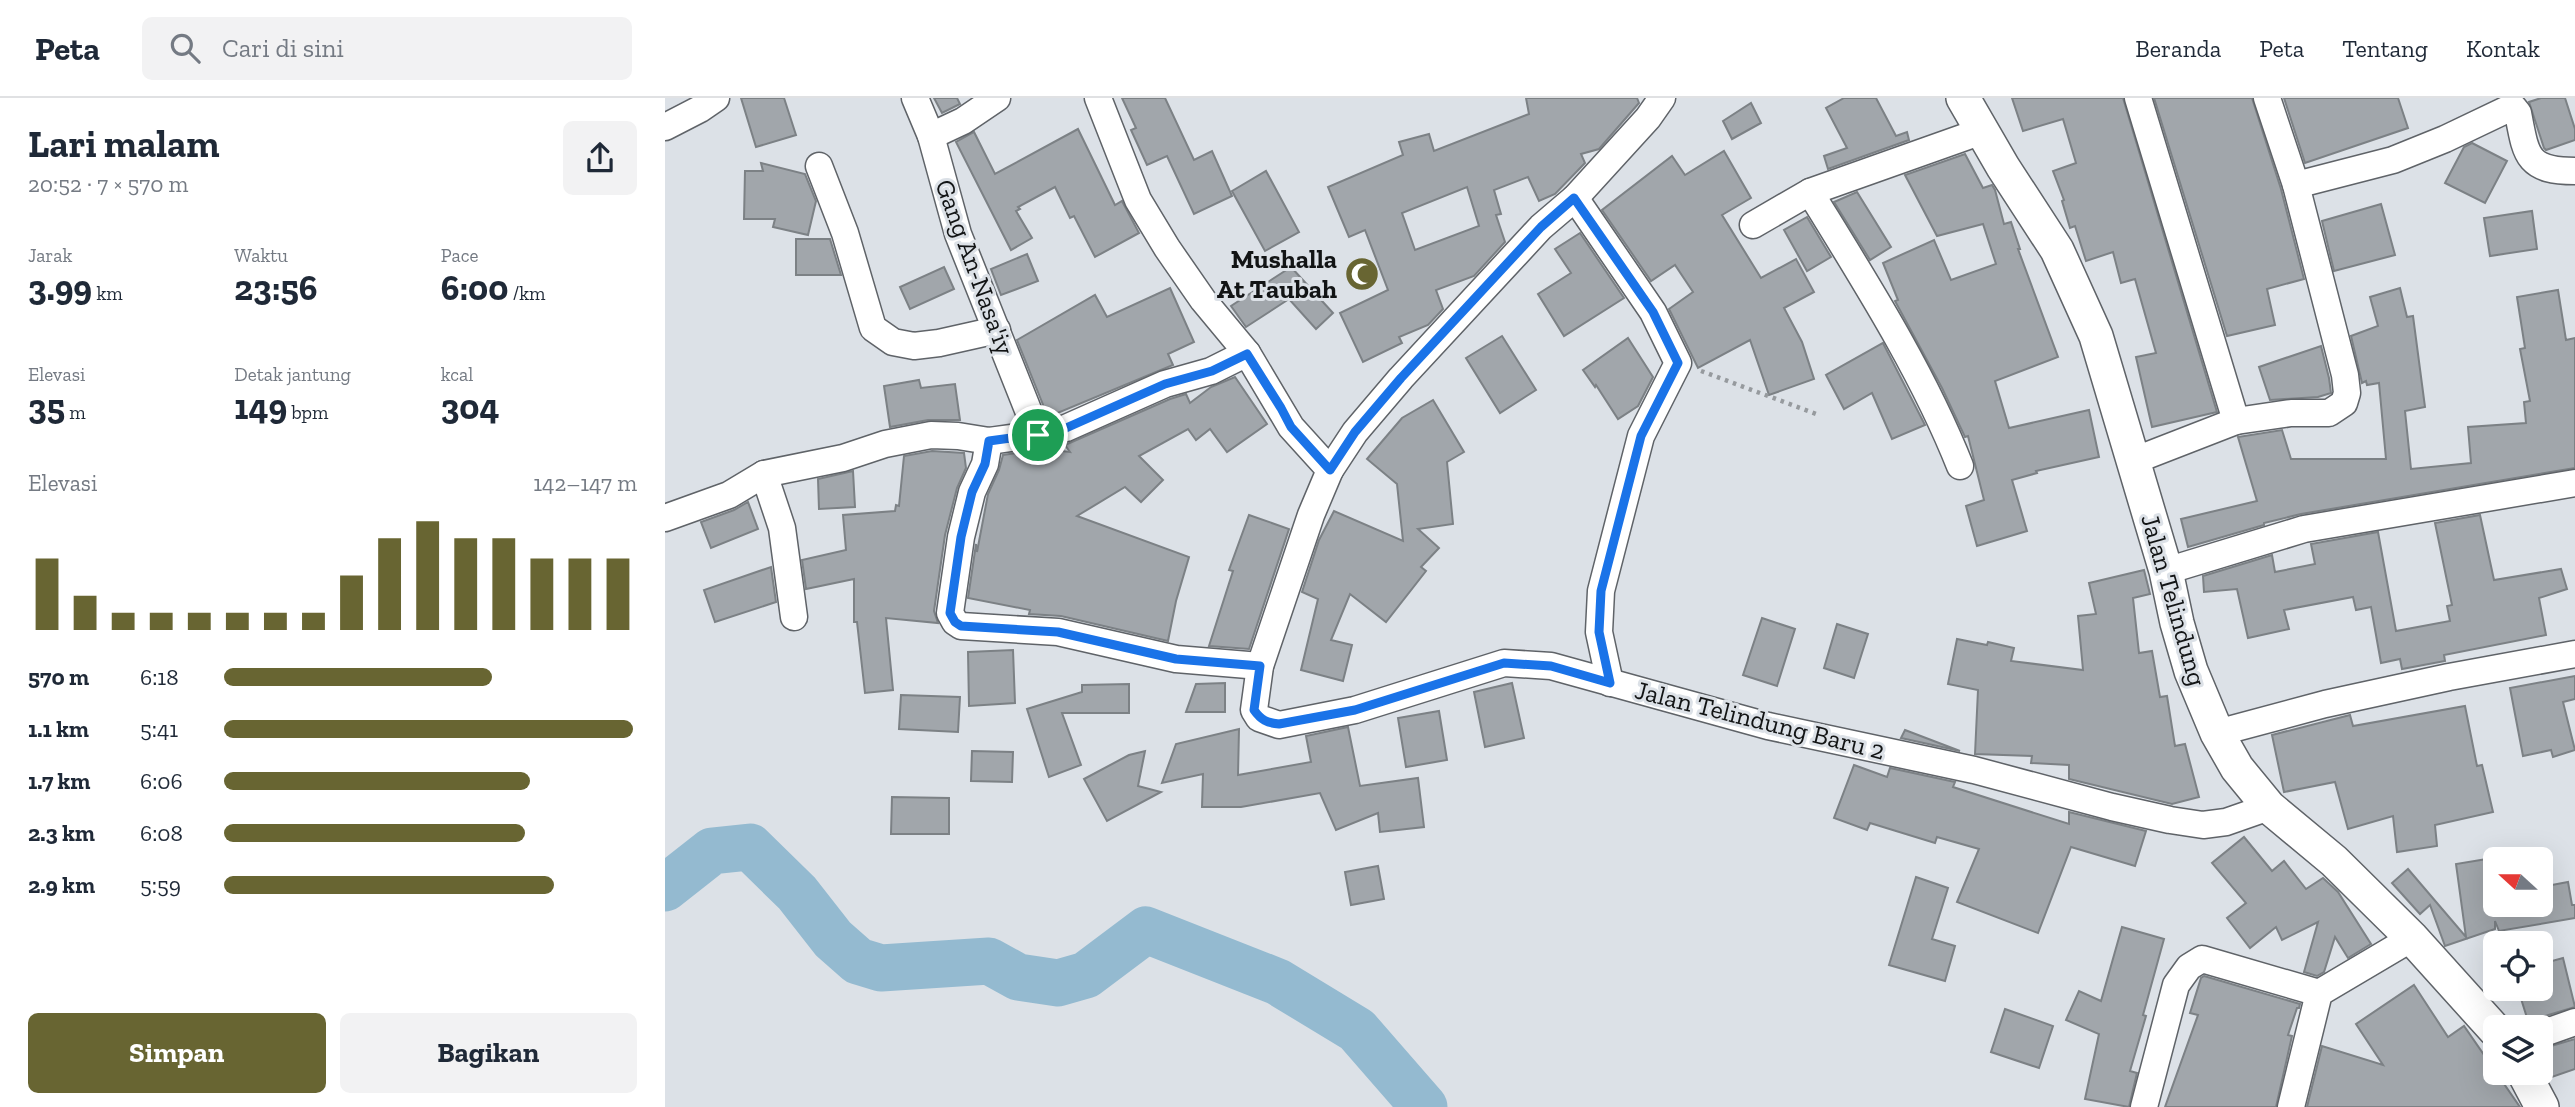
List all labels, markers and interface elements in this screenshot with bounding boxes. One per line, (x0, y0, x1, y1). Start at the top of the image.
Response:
search box (142, 17, 632, 80)
text: Peta (35, 29, 100, 68)
icon: search (166, 29, 204, 67)
text: Cari di sini (222, 32, 344, 64)
text: Beranda (2135, 34, 2221, 63)
text: Peta (2259, 34, 2304, 63)
text: Tentang (2342, 34, 2428, 63)
text: Kontak (2466, 34, 2540, 63)
text: Lari malam (28, 121, 220, 167)
button: share (563, 121, 637, 195)
text: 20:52 · 7 × 570 m (28, 170, 188, 198)
street label: Gang An-Nasa'iy (928, 175, 1022, 360)
place label: Mushalla At Taubah (1217, 243, 1337, 305)
text: Jarak (28, 244, 72, 267)
text: Waktu (234, 244, 288, 267)
text: Pace (441, 244, 478, 267)
mosque icon: Mushalla At Taubah (1343, 255, 1381, 293)
text: 3.99 (28, 267, 92, 309)
text: 23:56 (234, 267, 318, 309)
text: 6:00 (441, 267, 508, 309)
text: km (92, 282, 123, 305)
text: /km (508, 282, 545, 305)
text: Elevasi (28, 363, 85, 386)
text: Detak jantung (234, 363, 351, 386)
text: kcal (441, 363, 473, 386)
text: 35 (28, 386, 65, 428)
text: 149 (234, 386, 287, 428)
text: 304 (441, 386, 499, 428)
text: m (65, 401, 86, 424)
text: bpm (287, 401, 328, 424)
pin (1008, 405, 1068, 465)
icon: arrive (1019, 416, 1057, 454)
text: Elevasi (28, 469, 97, 497)
text: 142–147 m (533, 469, 637, 497)
street label: Jalan Telindung (2134, 510, 2214, 690)
text: 570 m (28, 663, 89, 691)
text: 6:18 (140, 663, 179, 691)
street label: Jalan Telindung Baru 2 (1632, 673, 1888, 767)
text: 1.1 km (28, 715, 89, 743)
text: 5:41 (140, 715, 178, 743)
text: 1.7 km (28, 767, 90, 795)
text: 6:06 (140, 767, 183, 795)
text: 2.3 km (28, 819, 95, 847)
text: 6:08 (140, 819, 183, 847)
north arrow (2483, 847, 2553, 917)
map controls (2483, 847, 2553, 1085)
text: 2.9 km (28, 871, 95, 899)
text: 5:59 (140, 871, 181, 899)
button: locate (2483, 931, 2553, 1001)
button: Simpan (28, 1013, 326, 1093)
button: Bagikan (340, 1013, 637, 1093)
button: layers (2483, 1015, 2553, 1085)

